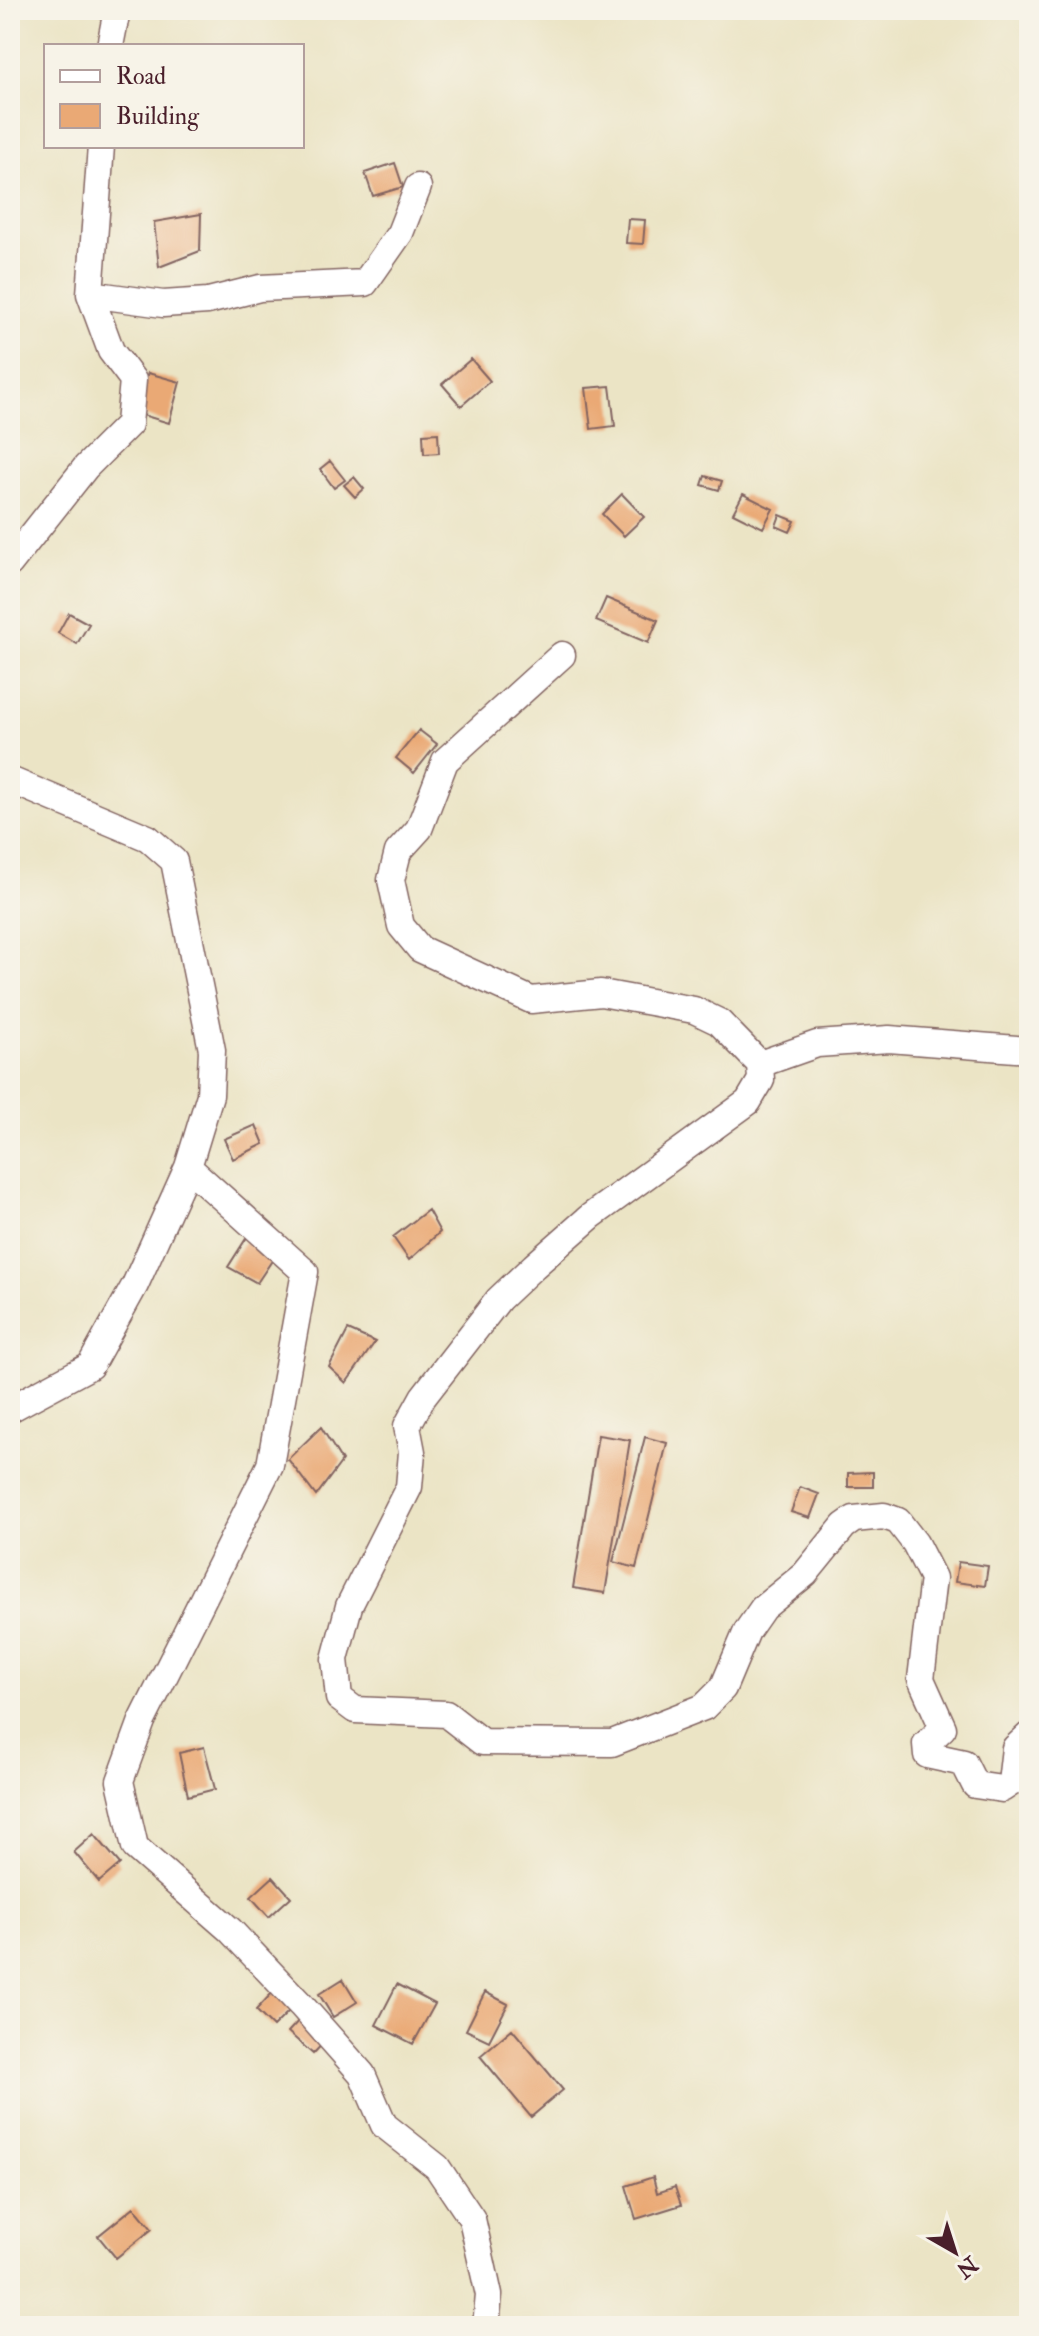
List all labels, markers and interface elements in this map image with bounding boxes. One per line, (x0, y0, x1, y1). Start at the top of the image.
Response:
legend (44, 44, 304, 148)
text: Road (116, 61, 166, 92)
text: Building (116, 101, 200, 132)
north arrow (915, 2212, 995, 2292)
text: N (950, 2249, 984, 2284)

